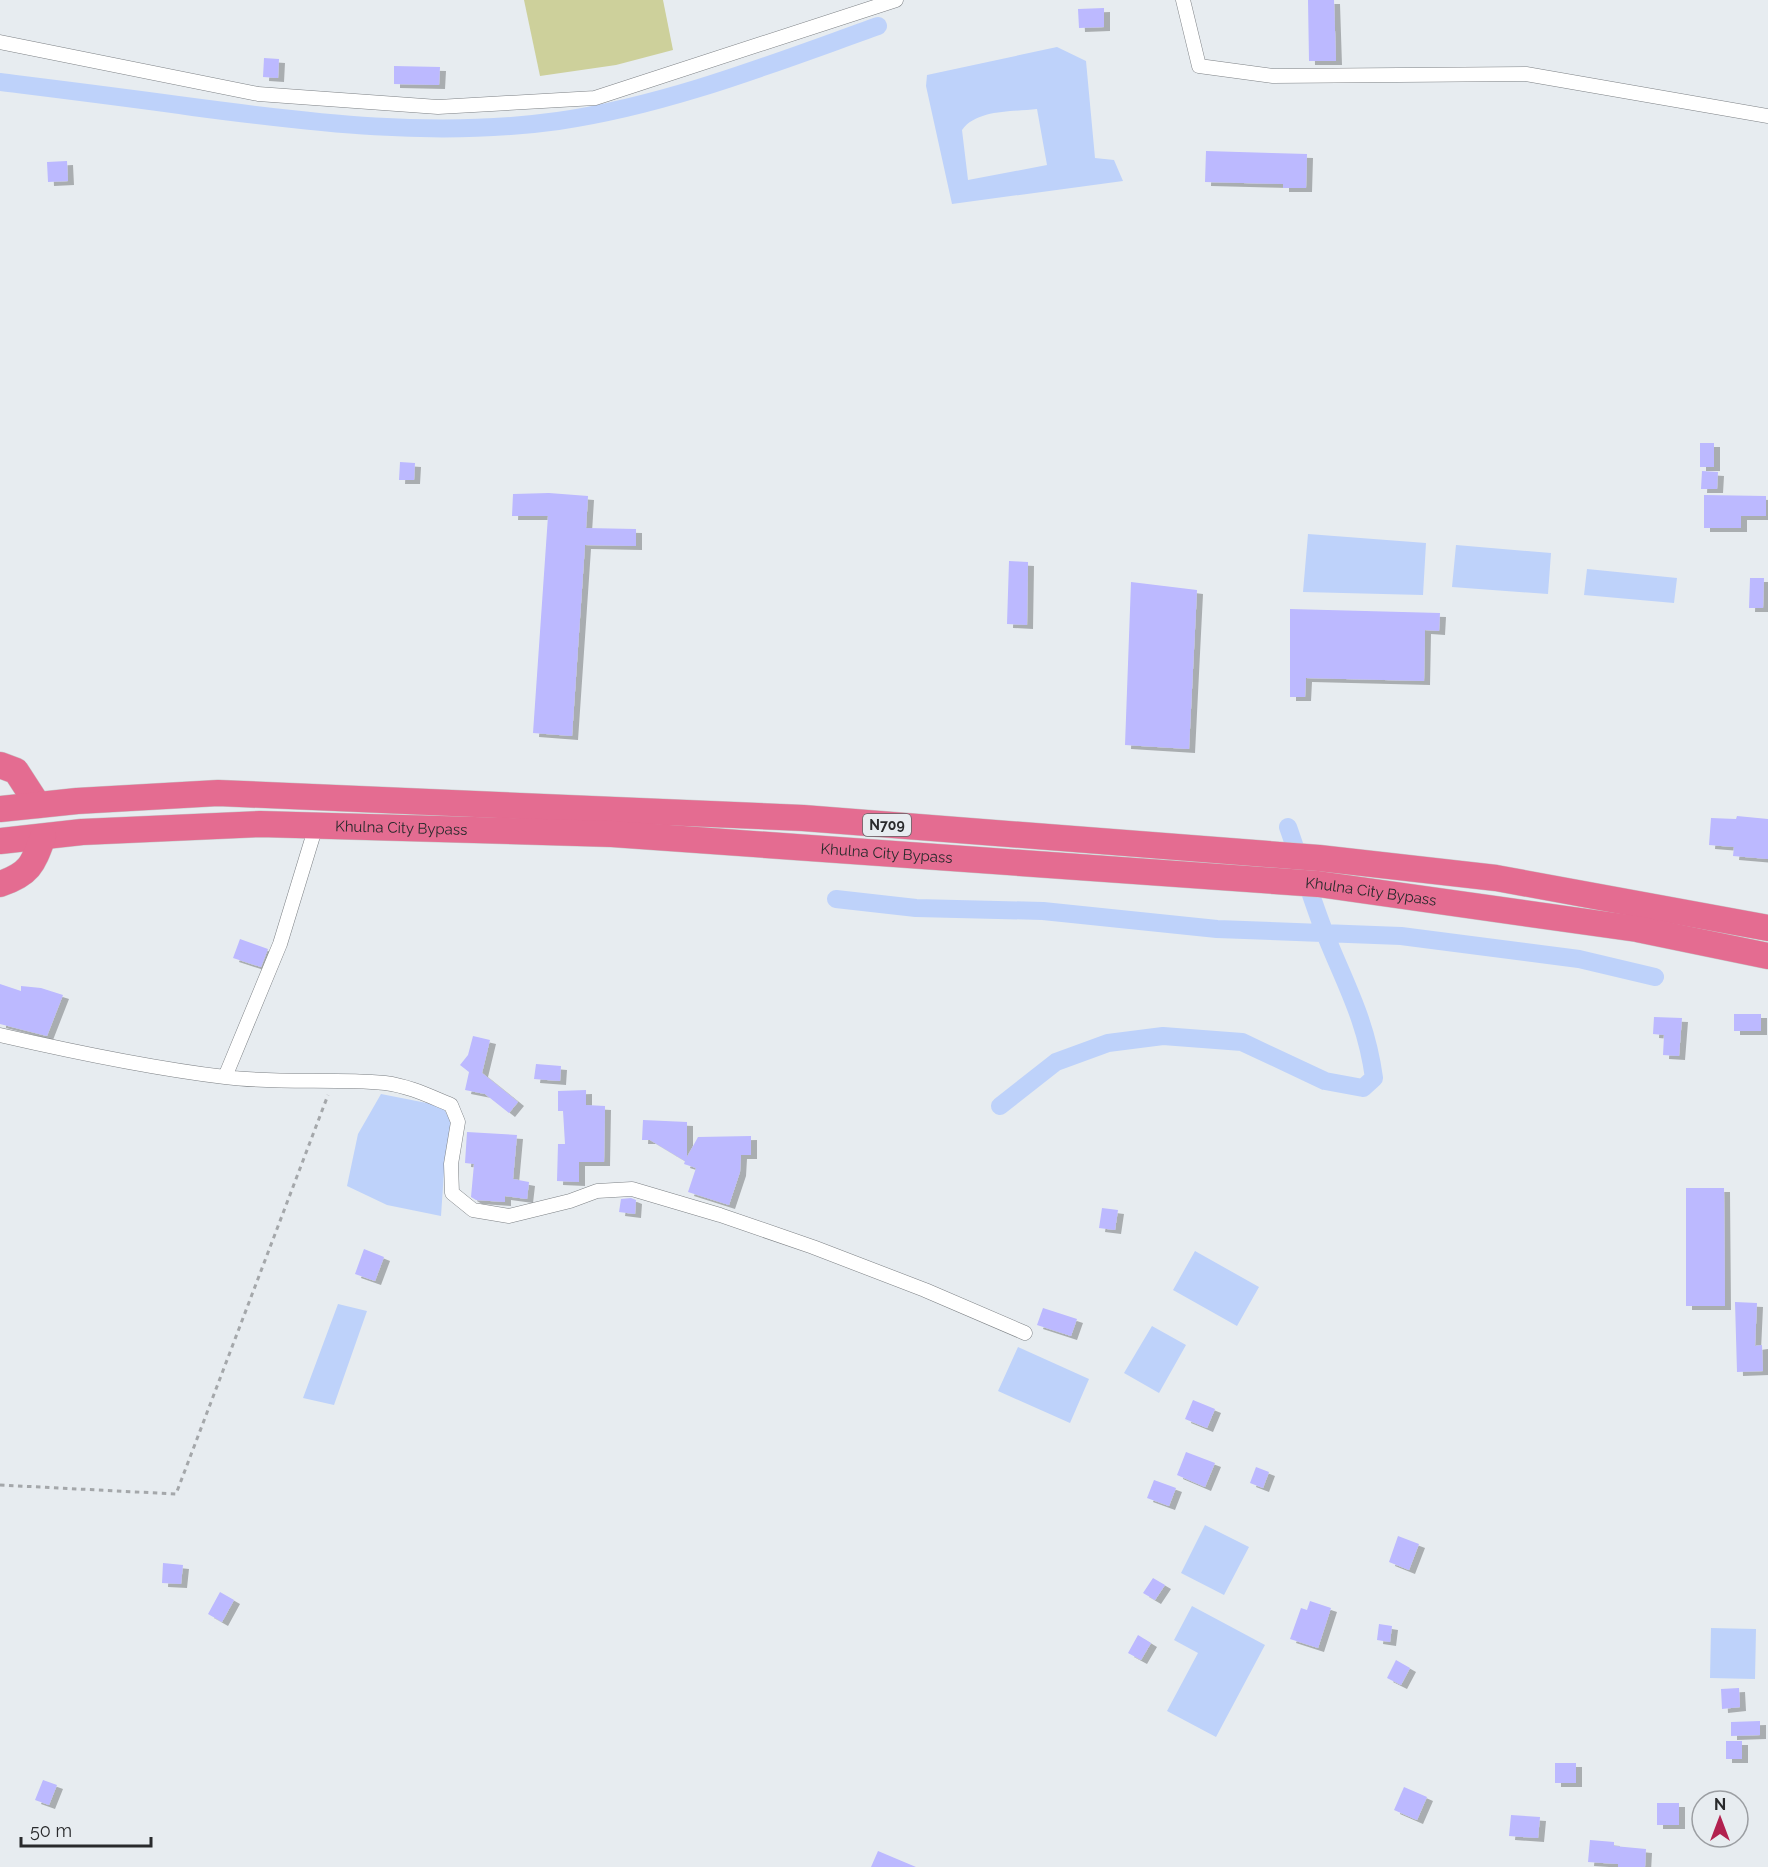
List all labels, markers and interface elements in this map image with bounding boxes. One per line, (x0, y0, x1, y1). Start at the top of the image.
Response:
road number: N709 (863, 814, 911, 836)
street label: Khulna City Bypass (335, 817, 468, 839)
street label: Khulna City Bypass (820, 840, 953, 867)
street label: Khulna City Bypass (1305, 874, 1438, 910)
north arrow (1690, 1789, 1750, 1849)
text: N (1714, 1795, 1726, 1814)
scale bar (21, 1810, 152, 1848)
text: 50 m (30, 1820, 72, 1841)

